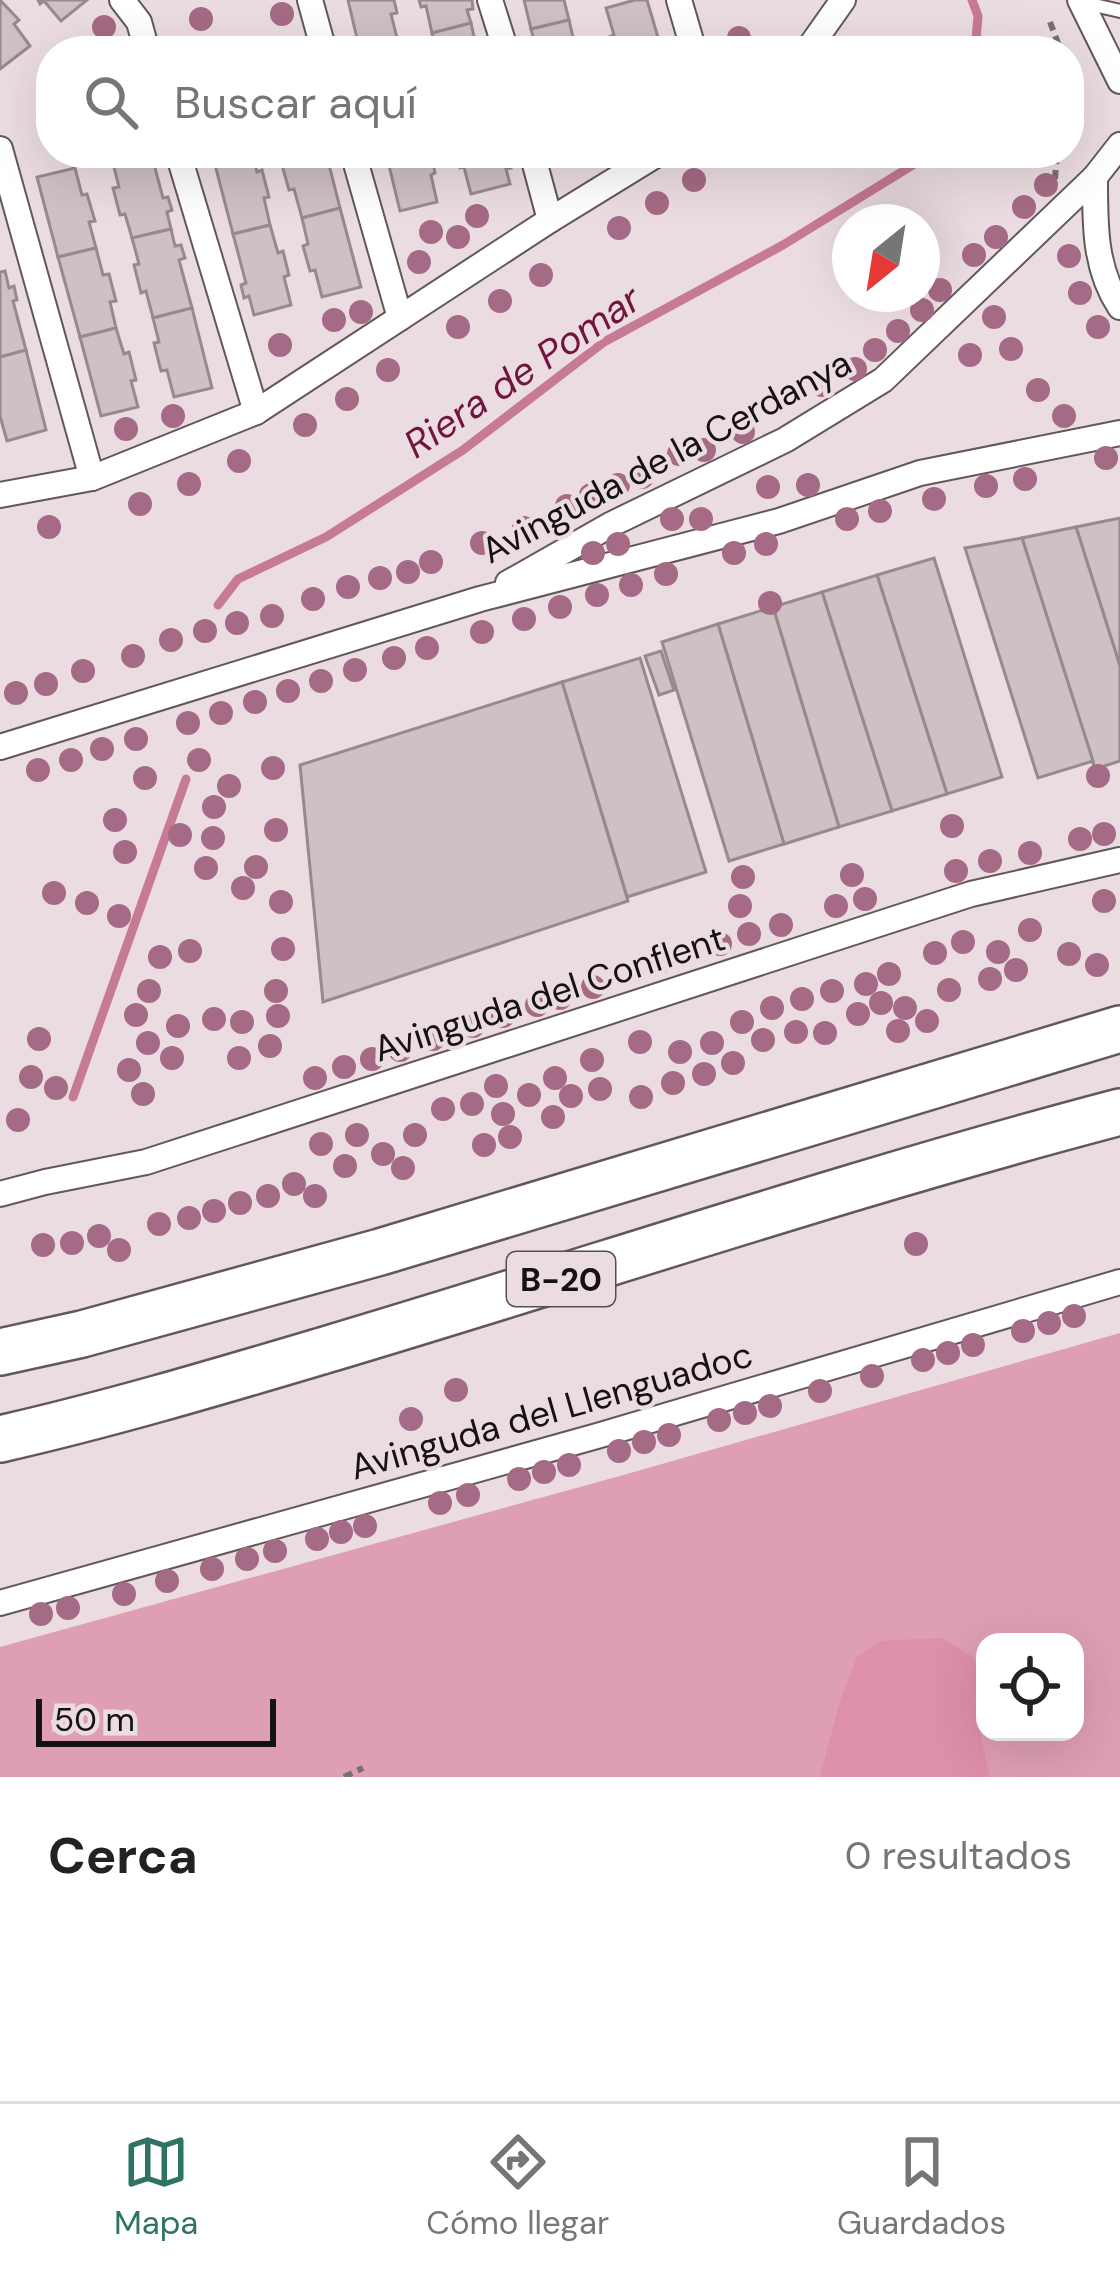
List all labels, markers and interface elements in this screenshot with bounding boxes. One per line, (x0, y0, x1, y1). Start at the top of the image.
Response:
search box (36, 36, 1084, 168)
icon: search (78, 69, 144, 135)
text: Buscar aquí (174, 73, 417, 132)
north arrow (832, 204, 940, 312)
water label: Riera de Pomar (394, 273, 652, 469)
street label: Avinguda de la Cerdanya (473, 339, 859, 574)
street label: Avinguda del Conflent (368, 914, 731, 1072)
road number: B-20 (507, 1252, 615, 1306)
street label: Avinguda del Llenguadoc (345, 1331, 758, 1490)
map controls (976, 1633, 1084, 1741)
button: locate (976, 1633, 1084, 1741)
scale bar (36, 1693, 276, 1746)
text: 50 m (54, 1698, 135, 1741)
text: Cerca (48, 1822, 198, 1889)
text: 0 resultados (845, 1830, 1072, 1881)
tab: Mapa (114, 2129, 198, 2244)
tab: Cómo llegar (426, 2129, 609, 2244)
tab: Guardados (837, 2129, 1006, 2244)

